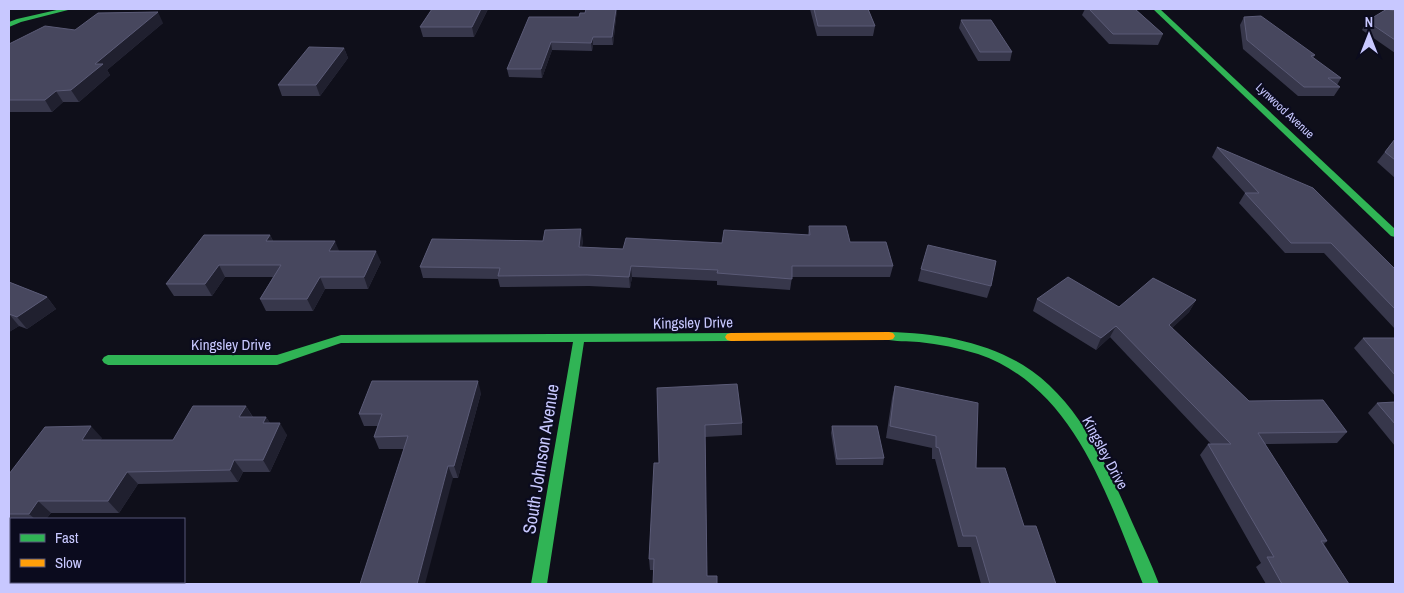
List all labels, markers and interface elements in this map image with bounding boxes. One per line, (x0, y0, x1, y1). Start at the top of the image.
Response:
north arrow (1344, 10, 1394, 60)
text: N (1365, 13, 1373, 31)
street label: Lynwood Avenue (1252, 80, 1318, 142)
street label: Kingsley Drive (653, 311, 733, 334)
street label: Kingsley Drive (191, 334, 271, 355)
street label: South Johnson Avenue (516, 382, 565, 536)
street label: Kingsley Drive (1077, 413, 1134, 493)
legend (10, 518, 185, 583)
text: Fast (55, 527, 79, 548)
text: Slow (55, 552, 82, 573)

